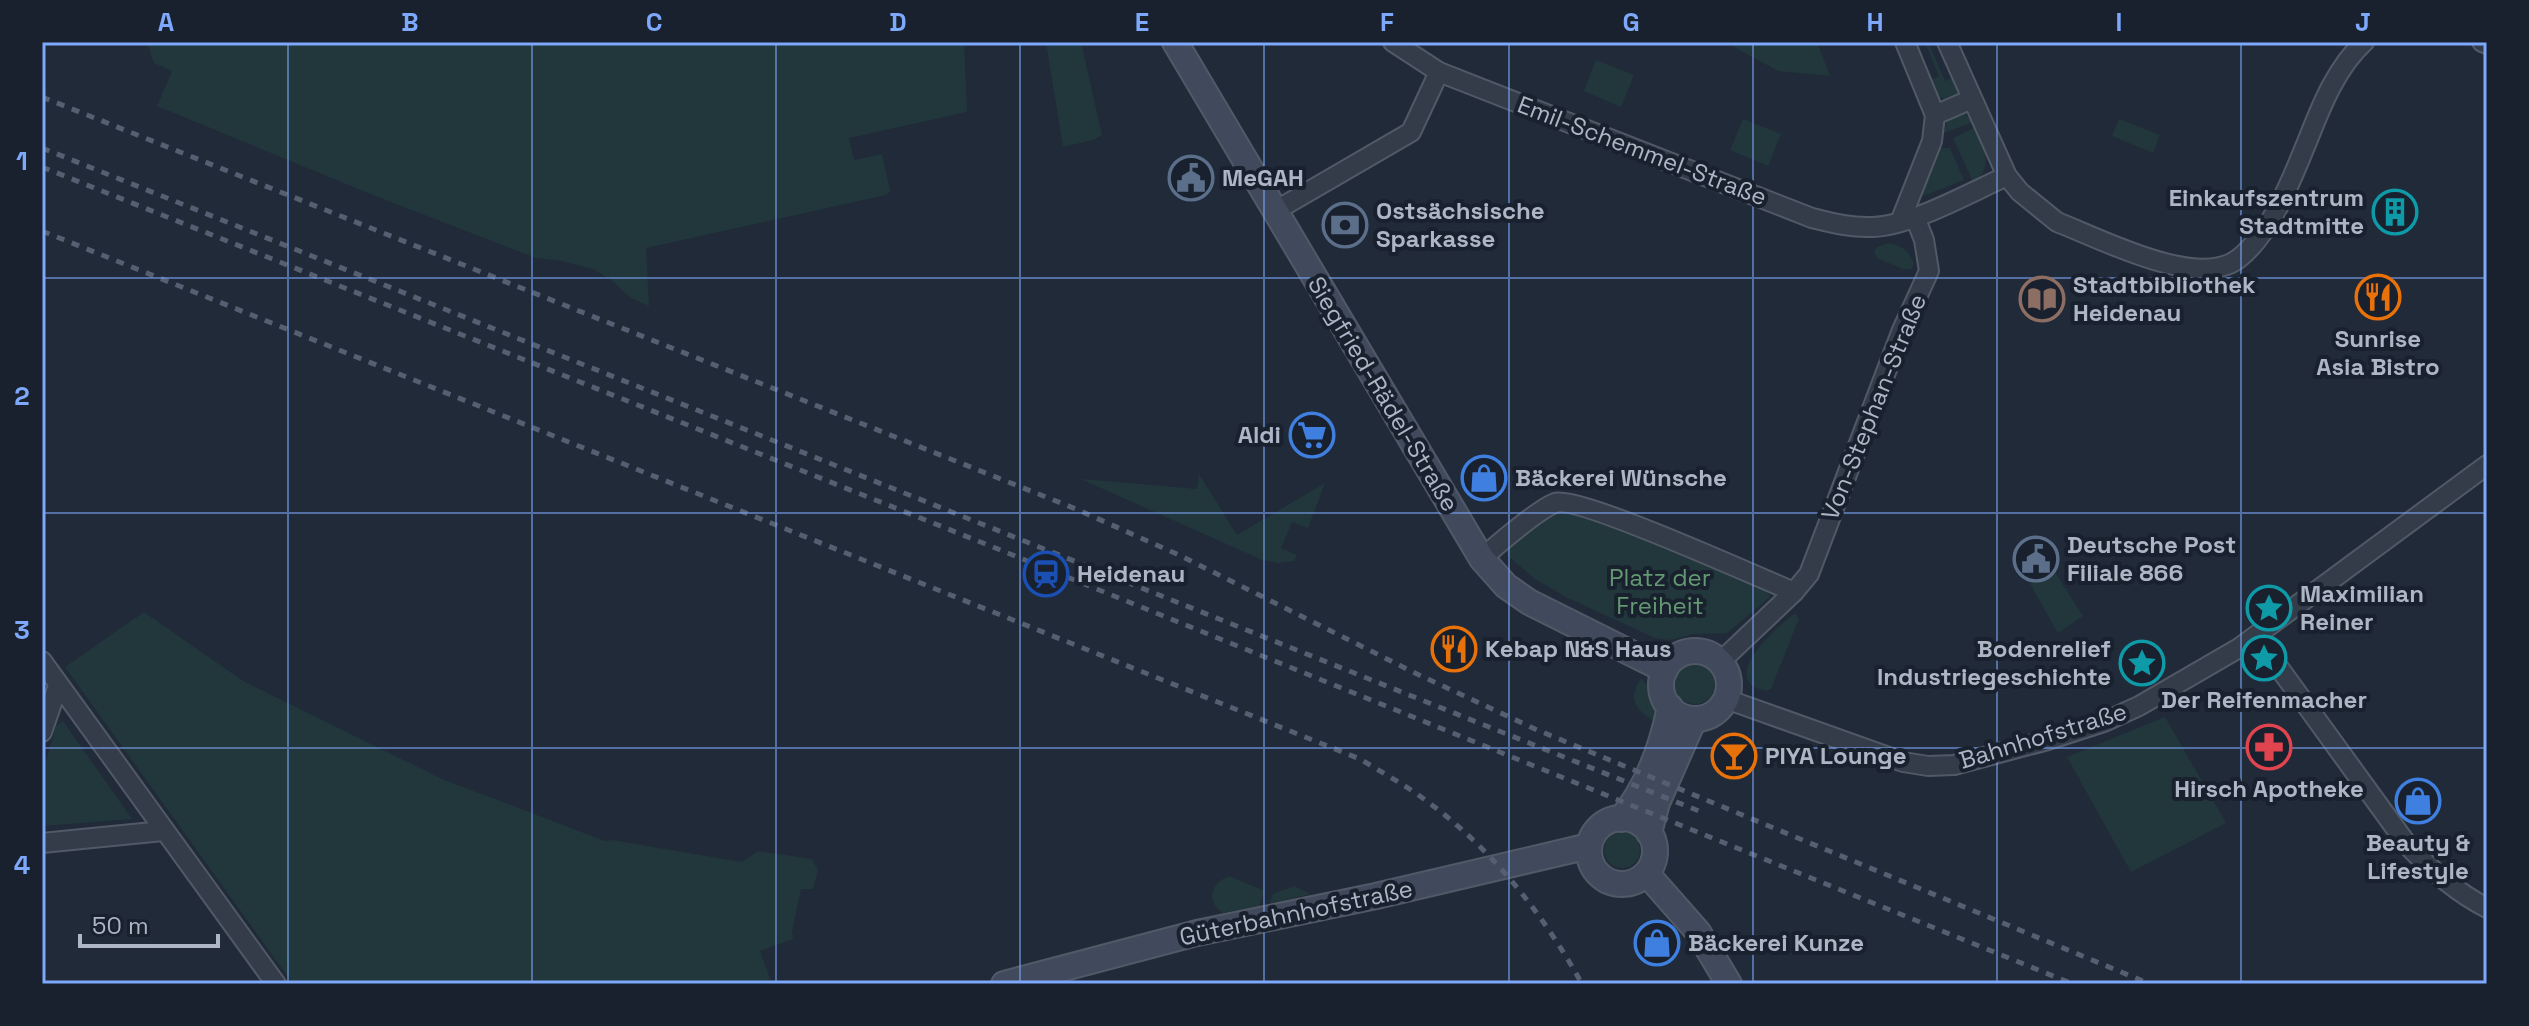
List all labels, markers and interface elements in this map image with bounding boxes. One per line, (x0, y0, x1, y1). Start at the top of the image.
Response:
text: A (158, 5, 175, 39)
text: B (401, 5, 419, 39)
text: C (646, 5, 662, 39)
text: D (889, 5, 907, 39)
text: E (1135, 5, 1149, 39)
text: F (1380, 5, 1394, 39)
text: G (1622, 5, 1640, 39)
text: H (1866, 5, 1884, 39)
text: I (2116, 5, 2122, 39)
text: J (2355, 5, 2371, 39)
street label: Emil-Schemmel-Straße (1513, 89, 1771, 212)
text: 1 (16, 144, 28, 178)
public building icon: MeGAH (1167, 154, 1215, 202)
place label: MeGAH (1222, 162, 1304, 193)
place label: Einkaufszentrum Stadtmitte (2169, 182, 2364, 241)
building icon: Einkaufszentrum Stadtmitte (2371, 188, 2419, 236)
place label: Ostsächsische Sparkasse (1376, 195, 1545, 254)
bank icon: Ostsächsische Sparkasse (1321, 201, 1369, 249)
place label: Stadtbibliothek Heidenau (2073, 269, 2256, 328)
street label: Siegfried-Rädel-Straße (1301, 271, 1466, 517)
restaurant icon: Sunrise Asia Bistro (2354, 273, 2402, 321)
library icon: Stadtbibliothek Heidenau (2018, 275, 2066, 323)
street label: Von-Stephan-Straße (1814, 289, 1933, 524)
place label: Sunrise Asia Bistro (2316, 323, 2440, 382)
text: 2 (14, 379, 30, 413)
supermarket icon: Aldi (1288, 411, 1336, 459)
place label: Aldi (1238, 419, 1281, 450)
shop icon: Bäckerei Wünsche (1460, 454, 1508, 502)
place label: Bäckerei Wünsche (1515, 462, 1727, 493)
place label: Deutsche Post Filiale 866 (2067, 529, 2236, 588)
public building icon: Deutsche Post Filiale 866 (2012, 535, 2060, 583)
station icon: Heidenau (1022, 550, 1070, 598)
place label: Heidenau (1077, 558, 1185, 589)
park label: Platz der Freiheit (1609, 562, 1711, 621)
place label: Maximilian Reiner (2300, 578, 2424, 637)
place icon: Maximilian Reiner (2245, 584, 2293, 632)
text: 3 (14, 613, 30, 647)
restaurant icon: Kebap N&S Haus (1430, 625, 1478, 673)
place label: Kebap N&S Haus (1485, 633, 1672, 664)
place label: Bodenrelief Industriegeschichte (1877, 633, 2111, 692)
place icon: Der Reifenmacher (2240, 634, 2288, 682)
place icon: Bodenrelief Industriegeschichte (2118, 639, 2166, 687)
place label: Der Reifenmacher (2161, 684, 2367, 715)
street label: Bahnhofstraße (1955, 695, 2130, 776)
pharmacy icon: Hirsch Apotheke (2245, 723, 2293, 771)
bar icon: PIYA Lounge (1710, 732, 1758, 780)
place label: PIYA Lounge (1765, 740, 1907, 771)
place label: Hirsch Apotheke (2174, 773, 2364, 804)
shop icon: Beauty & Lifestyle (2394, 777, 2442, 825)
place label: Beauty & Lifestyle (2366, 827, 2470, 886)
text: 4 (14, 848, 30, 882)
street label: Güterbahnhofstraße (1176, 873, 1415, 952)
scale bar (80, 898, 218, 948)
text: 50 m (92, 910, 149, 941)
shop icon: Bäckerei Kunze (1633, 919, 1681, 967)
place label: Bäckerei Kunze (1688, 927, 1864, 958)

